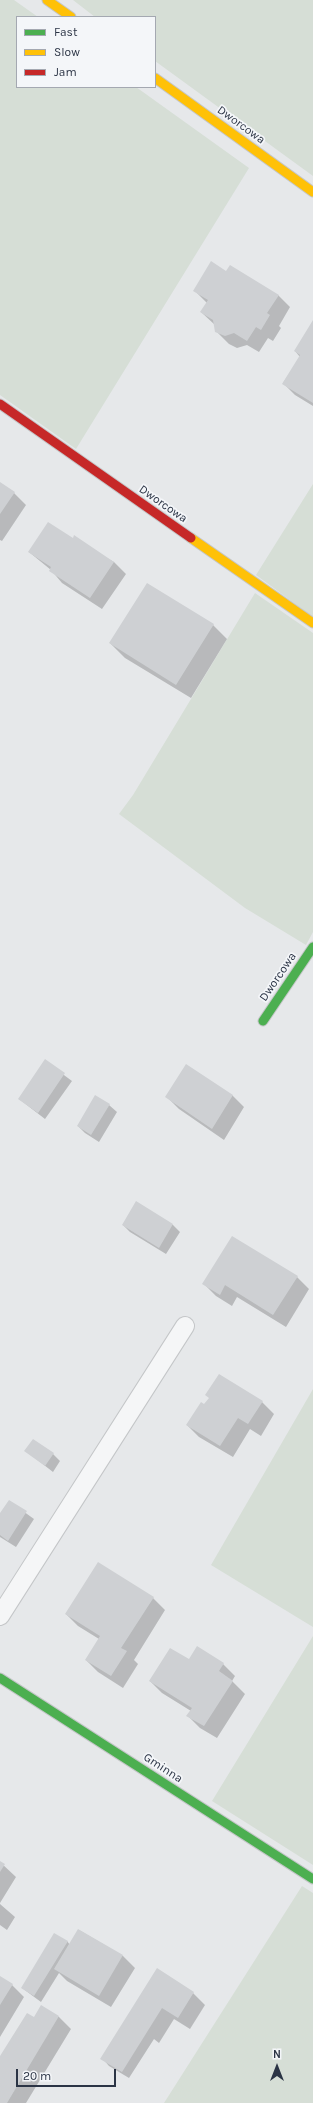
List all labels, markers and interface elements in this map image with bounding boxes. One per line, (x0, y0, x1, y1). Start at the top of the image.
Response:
legend (16, 16, 156, 88)
text: Fast (54, 25, 77, 39)
text: Slow (54, 45, 80, 59)
text: Jam (54, 65, 77, 79)
street label: Dworcowa (214, 103, 268, 147)
street label: Dworcowa (136, 482, 190, 526)
street label: Dworcowa (256, 950, 300, 1004)
street label: Gminna (141, 1750, 185, 1786)
north arrow (257, 2047, 297, 2087)
text: N (273, 2048, 281, 2061)
scale bar (18, 2061, 118, 2087)
text: 20 m (23, 2069, 51, 2083)

